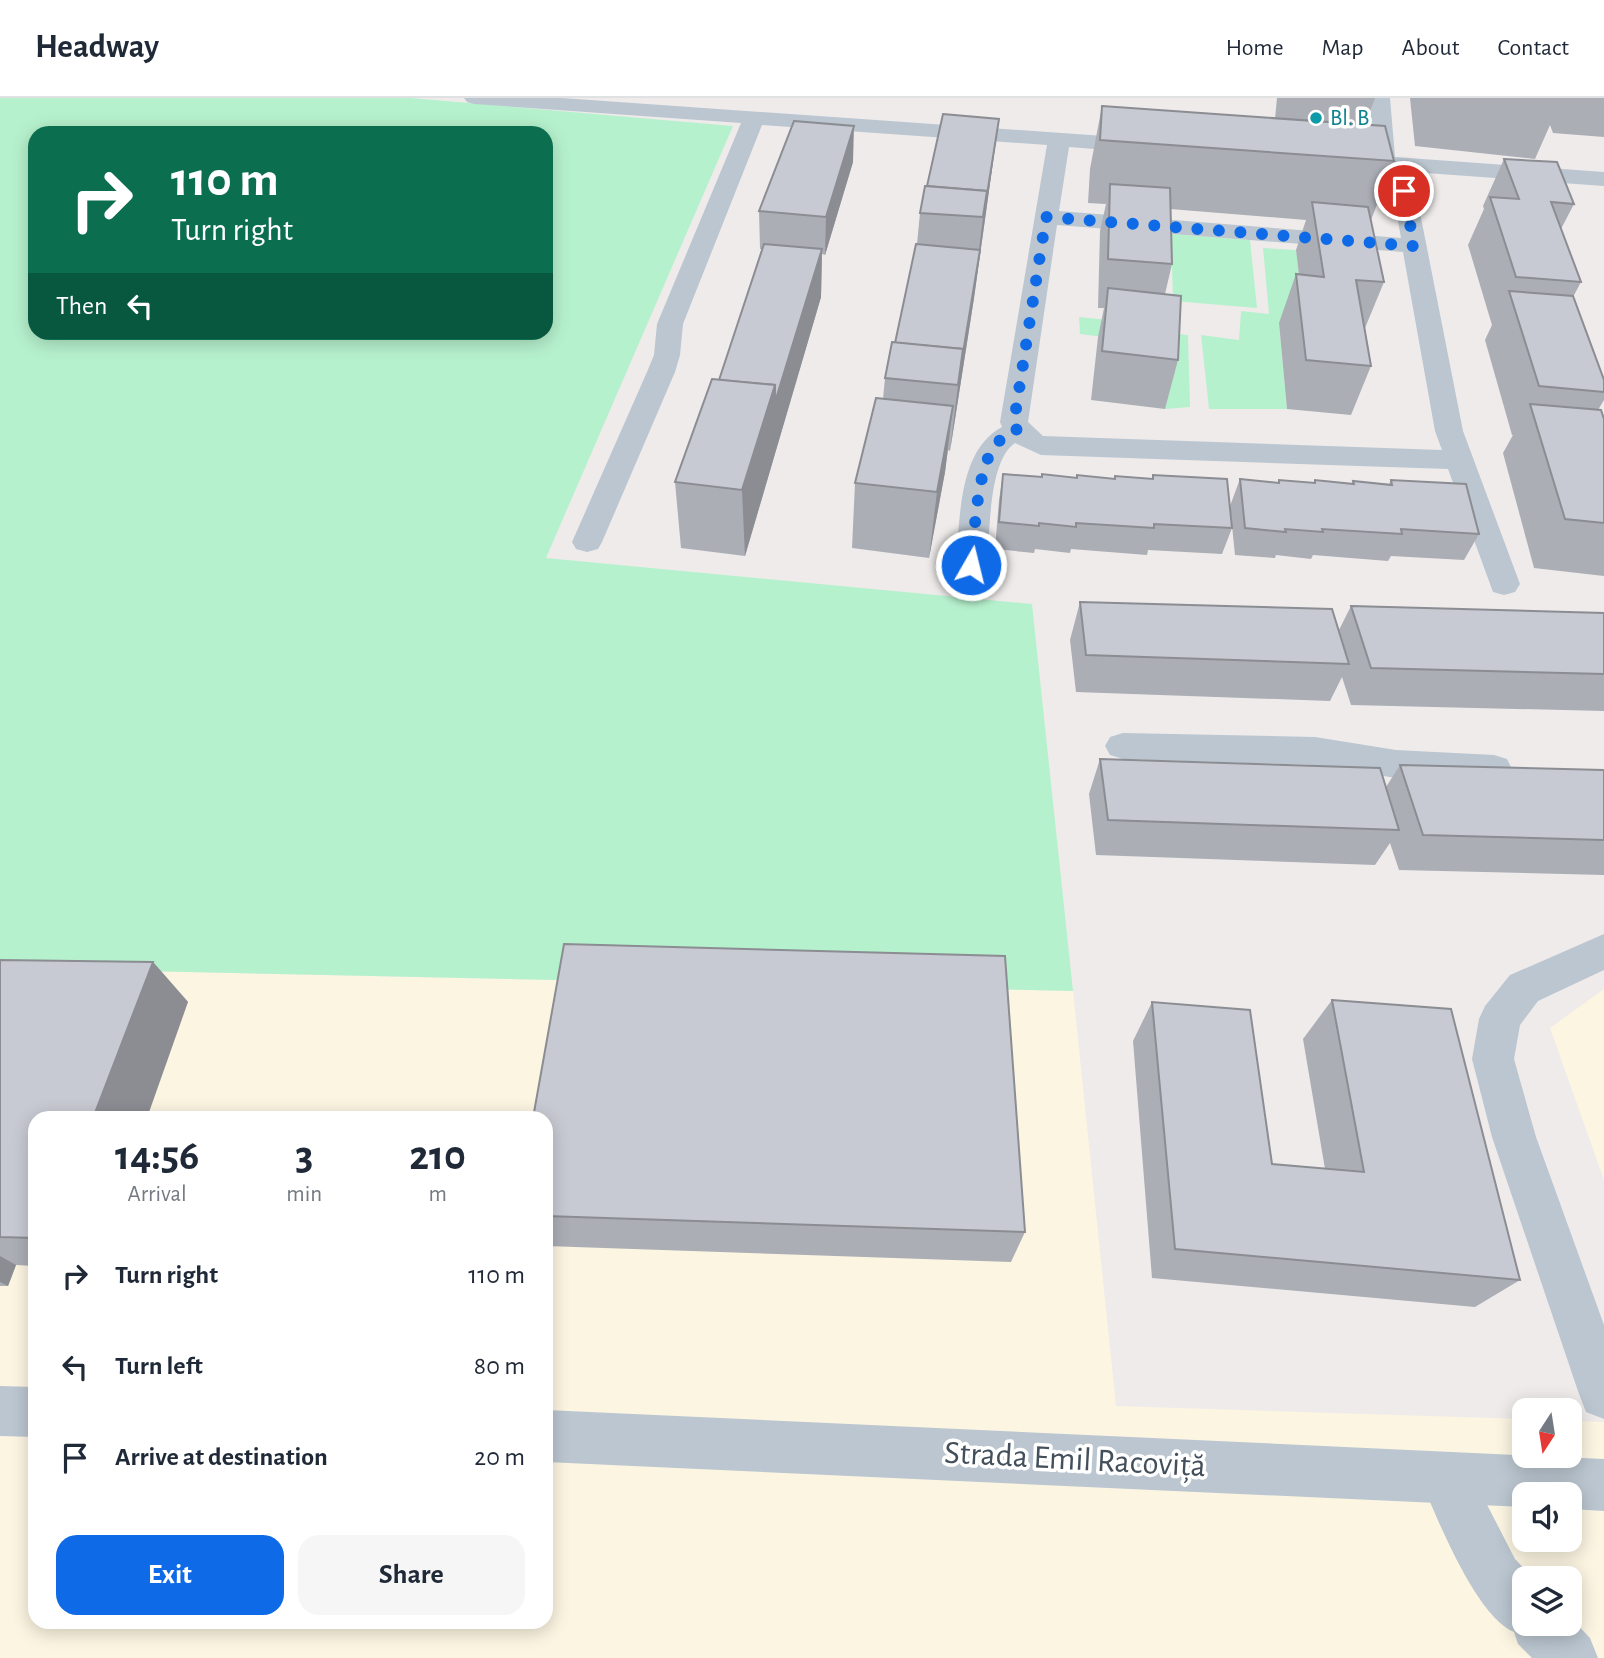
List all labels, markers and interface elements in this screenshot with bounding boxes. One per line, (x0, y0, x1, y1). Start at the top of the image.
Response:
text: Headway (35, 31, 159, 64)
text: Home (1226, 36, 1284, 60)
text: Map (1322, 36, 1364, 60)
text: About (1402, 36, 1459, 60)
text: Contact (1497, 36, 1569, 60)
place label: Bl. B (1330, 107, 1369, 130)
marker: Bl. B (1308, 110, 1324, 126)
icon: right (56, 154, 147, 245)
text: 110 m (171, 156, 279, 205)
pin (1374, 161, 1434, 221)
icon: arrive (1385, 172, 1423, 210)
text: Turn right (171, 214, 293, 246)
icon: left (121, 287, 159, 325)
text: Then (56, 293, 107, 319)
position arrow (934, 528, 1008, 602)
text: 14:56 (115, 1135, 199, 1177)
text: 3 (295, 1135, 313, 1177)
text: 210 (409, 1135, 466, 1177)
text: Arrival (128, 1183, 187, 1206)
text: min (286, 1183, 322, 1206)
text: m (428, 1183, 447, 1206)
icon: right (56, 1257, 94, 1295)
text: Turn right (115, 1262, 218, 1288)
text: 110 m (468, 1262, 525, 1288)
icon: left (56, 1348, 94, 1386)
text: Turn left (115, 1353, 203, 1379)
text: 80 m (474, 1353, 525, 1379)
north arrow (1512, 1398, 1582, 1468)
map controls (1512, 1398, 1582, 1636)
street label: Strada Emil Racoviță (943, 1437, 1207, 1485)
icon: arrive (56, 1439, 94, 1477)
text: Arrive at destination (115, 1444, 328, 1470)
text: 20 m (474, 1444, 525, 1470)
button: sound (1512, 1482, 1582, 1552)
button: Exit (56, 1535, 284, 1615)
button: Share (298, 1535, 525, 1615)
button: layers (1512, 1566, 1582, 1636)

